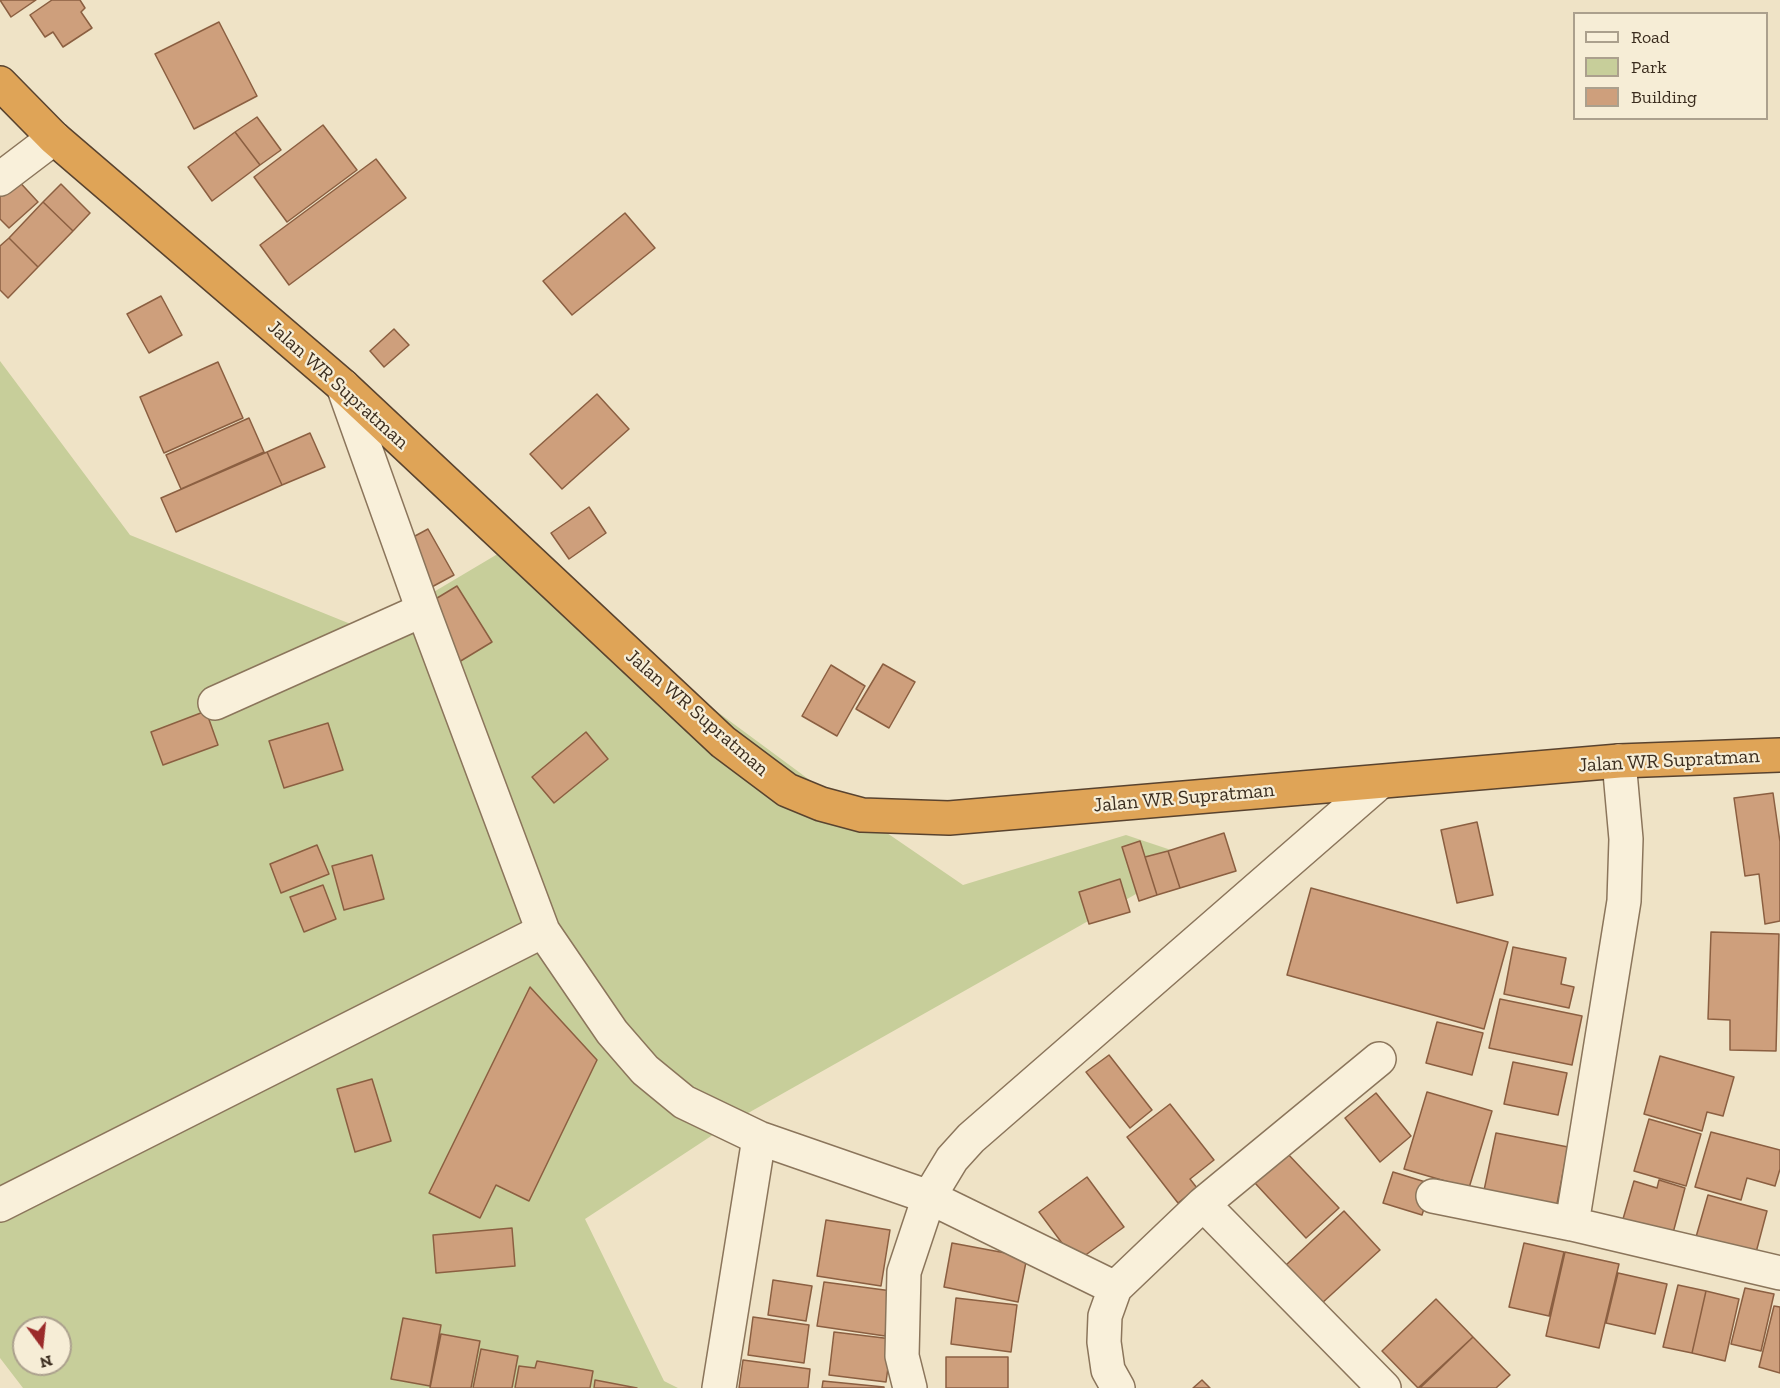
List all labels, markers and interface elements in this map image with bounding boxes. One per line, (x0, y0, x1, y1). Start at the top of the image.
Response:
legend (1573, 12, 1768, 120)
text: Road (1631, 26, 1670, 48)
text: Park (1631, 56, 1667, 78)
text: Building (1631, 86, 1697, 108)
street label: Jalan WR Supratman (263, 315, 413, 455)
street label: Jalan WR Supratman (621, 644, 773, 782)
street label: Jalan WR Supratman (1578, 744, 1760, 778)
street label: Jalan WR Supratman (1093, 778, 1275, 818)
north arrow (12, 1316, 72, 1376)
text: N (38, 1351, 55, 1373)

